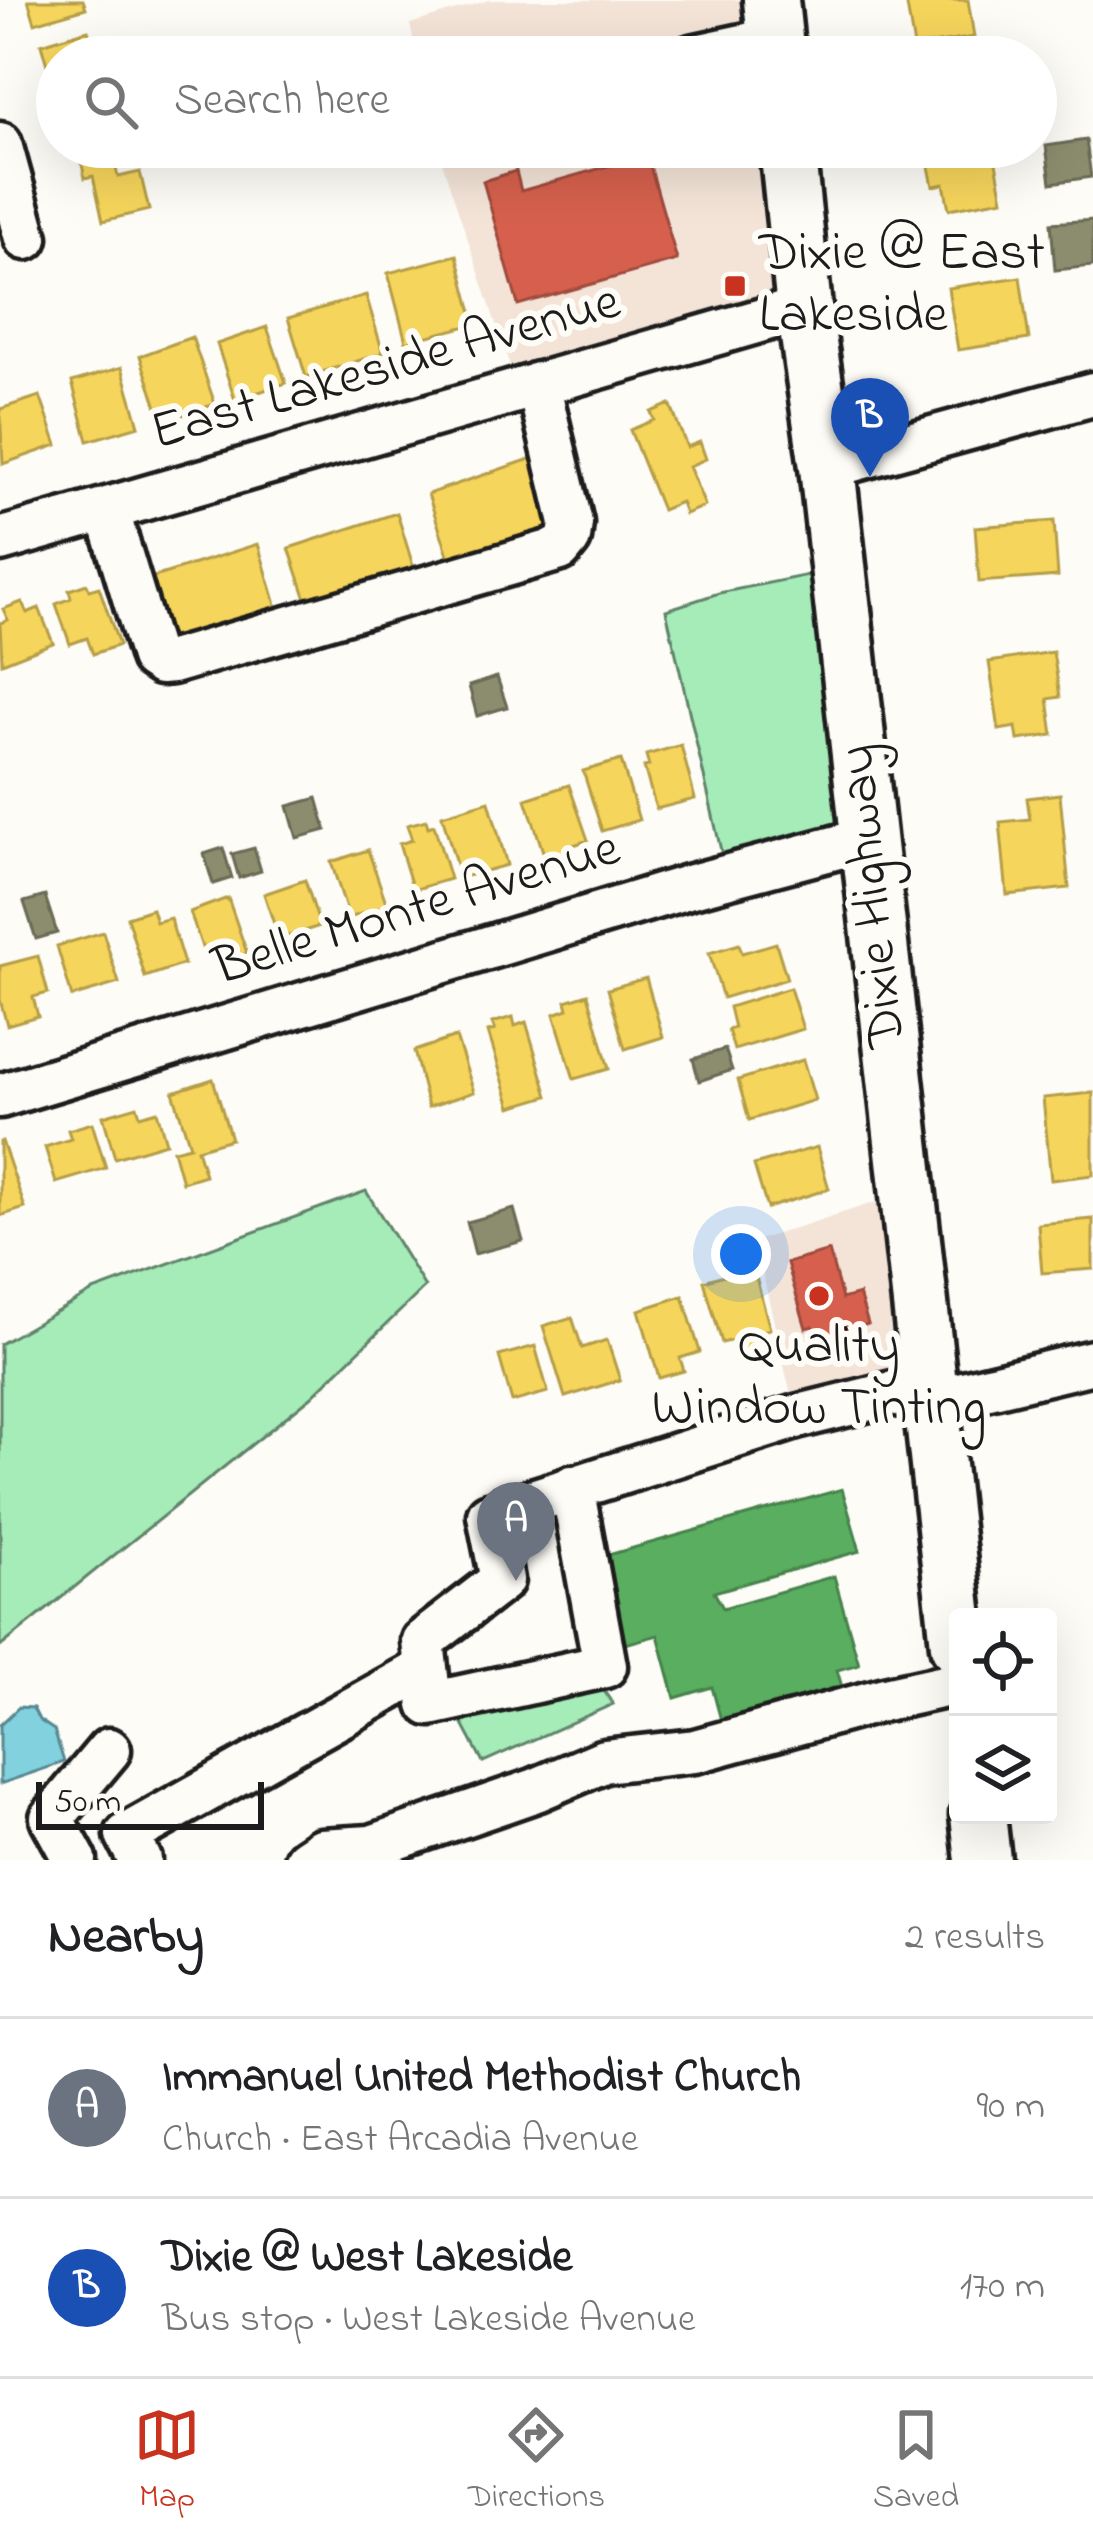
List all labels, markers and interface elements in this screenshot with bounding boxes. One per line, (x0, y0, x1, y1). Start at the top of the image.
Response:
search box (36, 36, 1057, 168)
icon: search (78, 69, 144, 135)
text: Search here (174, 69, 390, 135)
place label: Dixie @ East Lakeside (757, 216, 1045, 356)
street label: East Lakeside Avenue (142, 264, 630, 473)
marker: Dixie @ East Lakeside (722, 273, 748, 299)
pin: B (831, 378, 909, 477)
street label: Dixie Highway (819, 740, 930, 1053)
street label: Belle Monte Avenue (202, 811, 631, 1009)
your location (711, 1224, 771, 1284)
marker: Quality Window Tinting (806, 1283, 832, 1309)
place label: Quality Window Tinting (652, 1309, 986, 1450)
pin: A (477, 1482, 555, 1581)
map controls (949, 1608, 1057, 1824)
button: locate (949, 1608, 1057, 1716)
button: layers (949, 1716, 1057, 1824)
scale bar (36, 1776, 264, 1829)
text: 50 m (54, 1779, 121, 1827)
text: Nearby (48, 1901, 204, 1976)
text: 2 results (905, 1910, 1045, 1967)
text: Immanuel United Methodist Church (162, 2046, 801, 2112)
text: A (75, 2079, 99, 2136)
text: 90 m (976, 2079, 1045, 2136)
text: Church · East Arcadia Avenue (162, 2112, 638, 2169)
text: Dixie @ West Lakeside (162, 2226, 572, 2292)
text: B (74, 2259, 100, 2316)
text: 170 m (960, 2259, 1045, 2316)
text: Bus stop · West Lakeside Avenue (162, 2292, 695, 2349)
tab: Map (134, 2402, 200, 2522)
tab: Directions (468, 2402, 605, 2522)
tab: Saved (873, 2402, 959, 2522)

